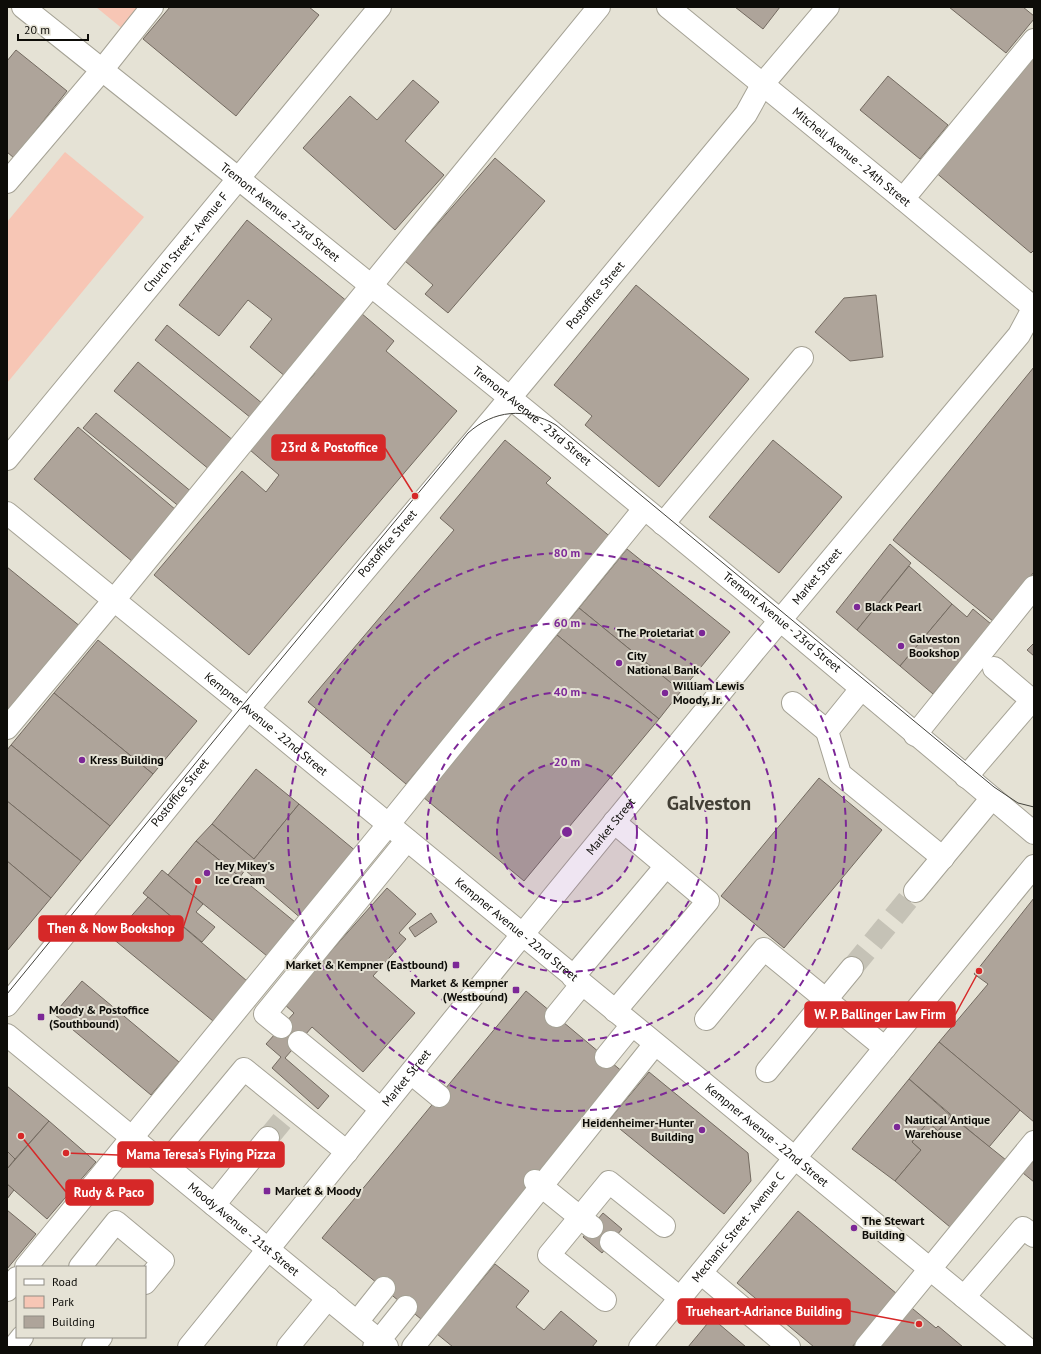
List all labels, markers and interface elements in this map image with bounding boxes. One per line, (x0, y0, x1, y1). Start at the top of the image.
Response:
scale bar (18, 16, 88, 42)
text: 20 m (24, 22, 50, 37)
street label: Mitchell Avenue - 24th Street (790, 104, 914, 209)
street label: Tremont Avenue - 23rd Street (218, 159, 343, 265)
street label: Church Street - Avenue F (140, 189, 231, 295)
street label: Postoffice Street (562, 258, 627, 332)
street label: Tremont Avenue - 23rd Street (470, 363, 595, 469)
callout: 23rd & Postoffice (272, 435, 385, 460)
text: 23rd & Postoffice (280, 439, 378, 456)
street label: Postoffice Street (354, 506, 420, 580)
text: 80 m (554, 545, 580, 560)
street label: Market Street (788, 545, 844, 607)
street label: Tremont Avenue - 23rd Street (720, 568, 845, 675)
place label: Black Pearl (865, 599, 922, 614)
marker: Black Pearl (852, 602, 862, 612)
text: 60 m (554, 615, 580, 630)
place label: The Proletariat (617, 625, 695, 640)
marker: The Proletariat (697, 628, 707, 638)
place label: Galveston Bookshop (909, 631, 960, 660)
marker: Galveston Bookshop (896, 641, 906, 651)
place label: City National Bank (627, 648, 699, 677)
marker: City National Bank (614, 658, 624, 668)
street label: Kempner Avenue - 22nd Street (201, 669, 331, 779)
place label: William Lewis Moody, Jr. (673, 678, 744, 707)
text: 40 m (554, 684, 580, 699)
marker: William Lewis Moody, Jr. (660, 688, 670, 698)
place label: Kress Building (90, 752, 164, 767)
text: 20 m (554, 754, 580, 769)
marker: Kress Building (77, 755, 87, 765)
street label: Postoffice Street (147, 755, 212, 829)
district label: Galveston (667, 790, 751, 816)
street label: Market Street (583, 795, 638, 858)
centre of rings (560, 825, 574, 839)
place label: Hey Mikey's Ice Cream (215, 858, 275, 887)
marker: Hey Mikey's Ice Cream (202, 868, 212, 878)
street label: Kempner Avenue - 22nd Street (452, 874, 581, 984)
callout: Then & Now Bookshop (39, 916, 183, 941)
text: Then & Now Bookshop (47, 920, 175, 937)
place label: Market & Kempner (Eastbound) (286, 957, 448, 972)
marker: Market & Kempner (Eastbound) (451, 960, 461, 970)
place label: Market & Kempner (Westbound) (410, 975, 509, 1004)
marker: Market & Kempner (Westbound) (511, 985, 521, 995)
place label: Moody & Postoffice (Southbound) (49, 1002, 149, 1031)
callout: W. P. Ballinger Law Firm (805, 1002, 955, 1027)
text: W. P. Ballinger Law Firm (814, 1006, 946, 1023)
marker: Moody & Postoffice (Southbound) (36, 1012, 46, 1022)
street label: Market Street (379, 1046, 434, 1109)
street label: Kempner Avenue - 22nd Street (702, 1080, 832, 1190)
place label: Nautical Antique Warehouse (905, 1112, 990, 1141)
place label: Heidenheimer-Hunter Building (582, 1115, 695, 1144)
marker: Nautical Antique Warehouse (892, 1122, 902, 1132)
marker: Heidenheimer-Hunter Building (697, 1125, 707, 1135)
callout: Mama Teresa's Flying Pizza (118, 1142, 284, 1167)
text: Mama Teresa's Flying Pizza (126, 1146, 276, 1163)
street label: Mechanic Street - Avenue C (688, 1168, 788, 1285)
street label: Moody Avenue - 21st Street (185, 1179, 302, 1279)
callout: Rudy & Paco (66, 1180, 153, 1205)
place label: Market & Moody (275, 1183, 362, 1198)
text: Rudy & Paco (74, 1184, 144, 1201)
marker: Market & Moody (262, 1186, 272, 1196)
place label: The Stewart Building (862, 1213, 925, 1242)
marker: The Stewart Building (849, 1223, 859, 1233)
legend (16, 1266, 146, 1338)
text: Road (52, 1274, 77, 1289)
text: Park (52, 1294, 74, 1309)
callout: Trueheart-Adriance Building (678, 1299, 850, 1324)
text: Trueheart-Adriance Building (686, 1303, 842, 1320)
text: Building (52, 1314, 95, 1329)

